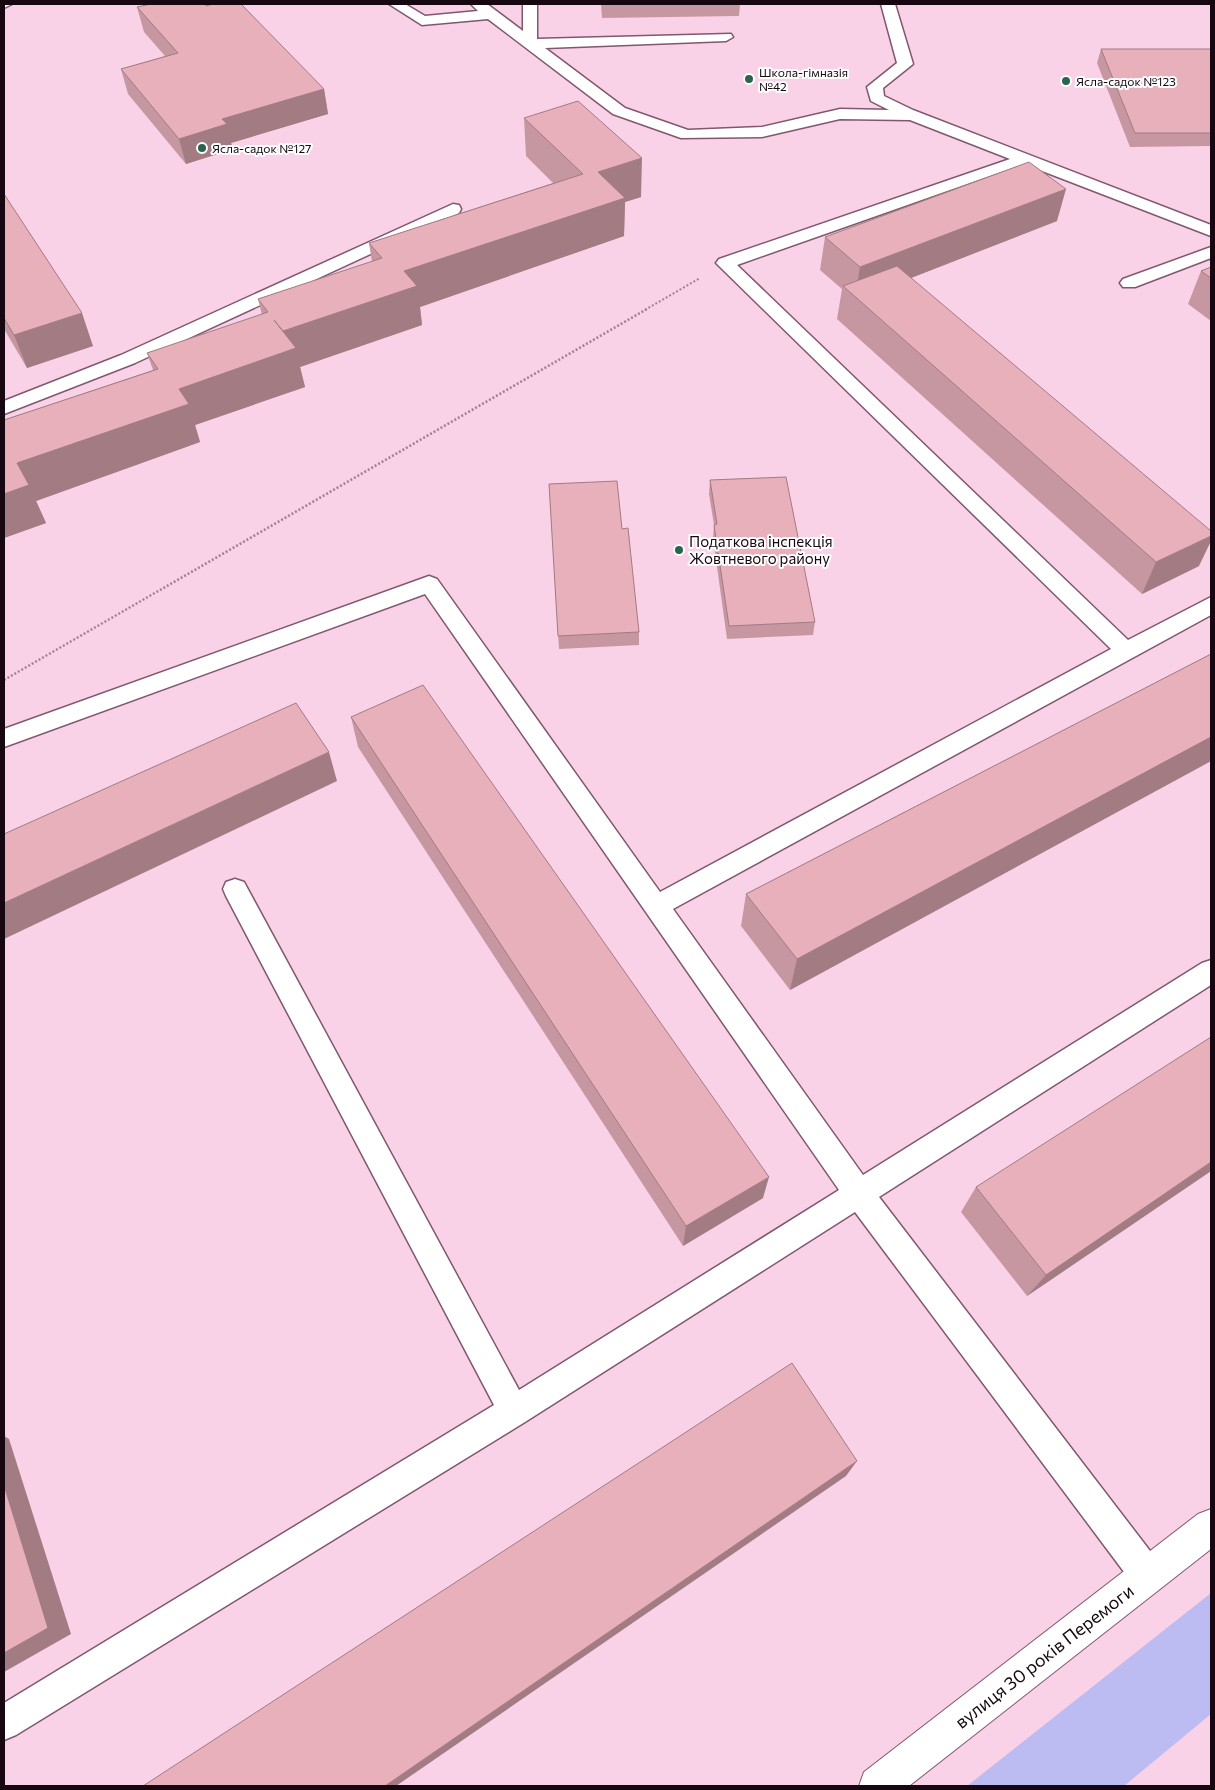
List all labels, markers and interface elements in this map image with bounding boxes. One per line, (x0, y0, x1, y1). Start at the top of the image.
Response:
place label: Школа-гімназія №42 (759, 65, 848, 93)
marker: Школа-гімназія №42 (743, 73, 755, 85)
place label: Ясла-садок №123 (1076, 74, 1176, 88)
marker: Ясла-садок №123 (1060, 75, 1072, 87)
place label: Ясла-садок №127 (212, 141, 311, 155)
marker: Ясла-садок №127 (196, 142, 208, 154)
place label: Податкова інспекція Жовтневого району (689, 532, 833, 567)
marker: Податкова інспекція Жовтневого району (673, 544, 685, 556)
street label: вулиця 30 років Перемоги (950, 1579, 1138, 1733)

